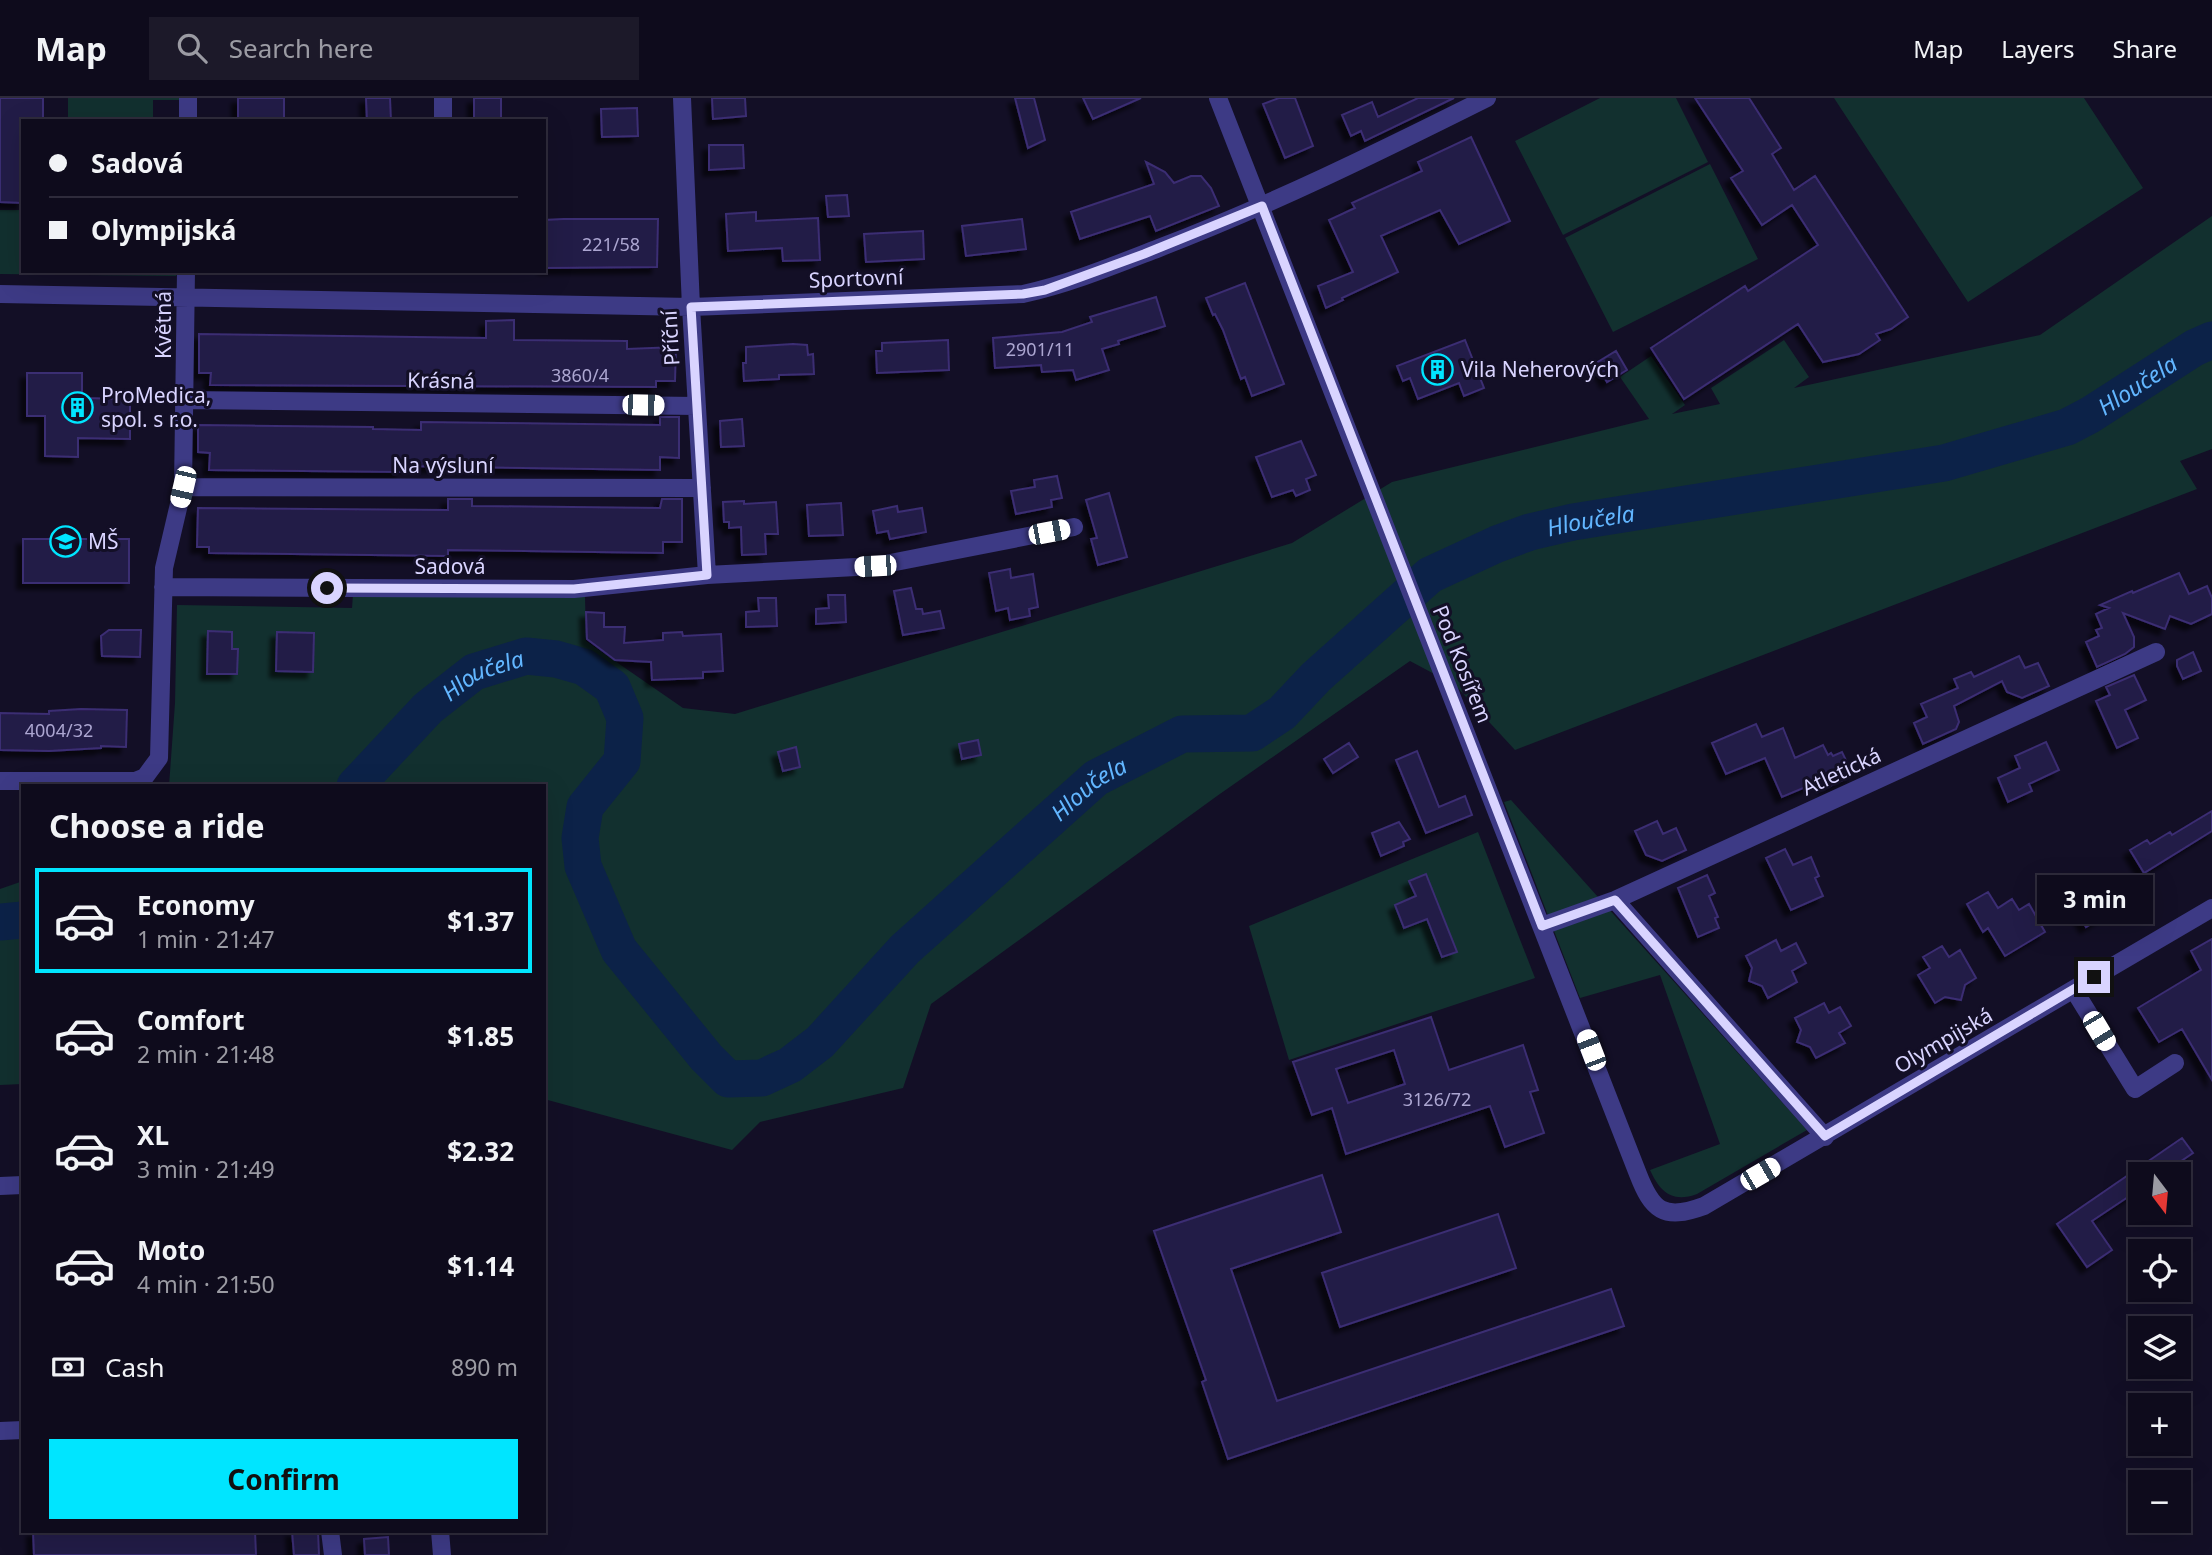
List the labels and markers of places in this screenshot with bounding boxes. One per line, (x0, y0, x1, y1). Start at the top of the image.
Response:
building icon: Vila Neherových (1421, 352, 1455, 386)
place label: Vila Neherových (1461, 355, 1619, 383)
place label: ProMedica, spol. s r.o. (101, 381, 211, 433)
building icon: ProMedica, spol. s r.o. (61, 390, 95, 424)
school or university icon: MŠ (48, 524, 82, 558)
place label: MŠ (88, 527, 119, 555)

